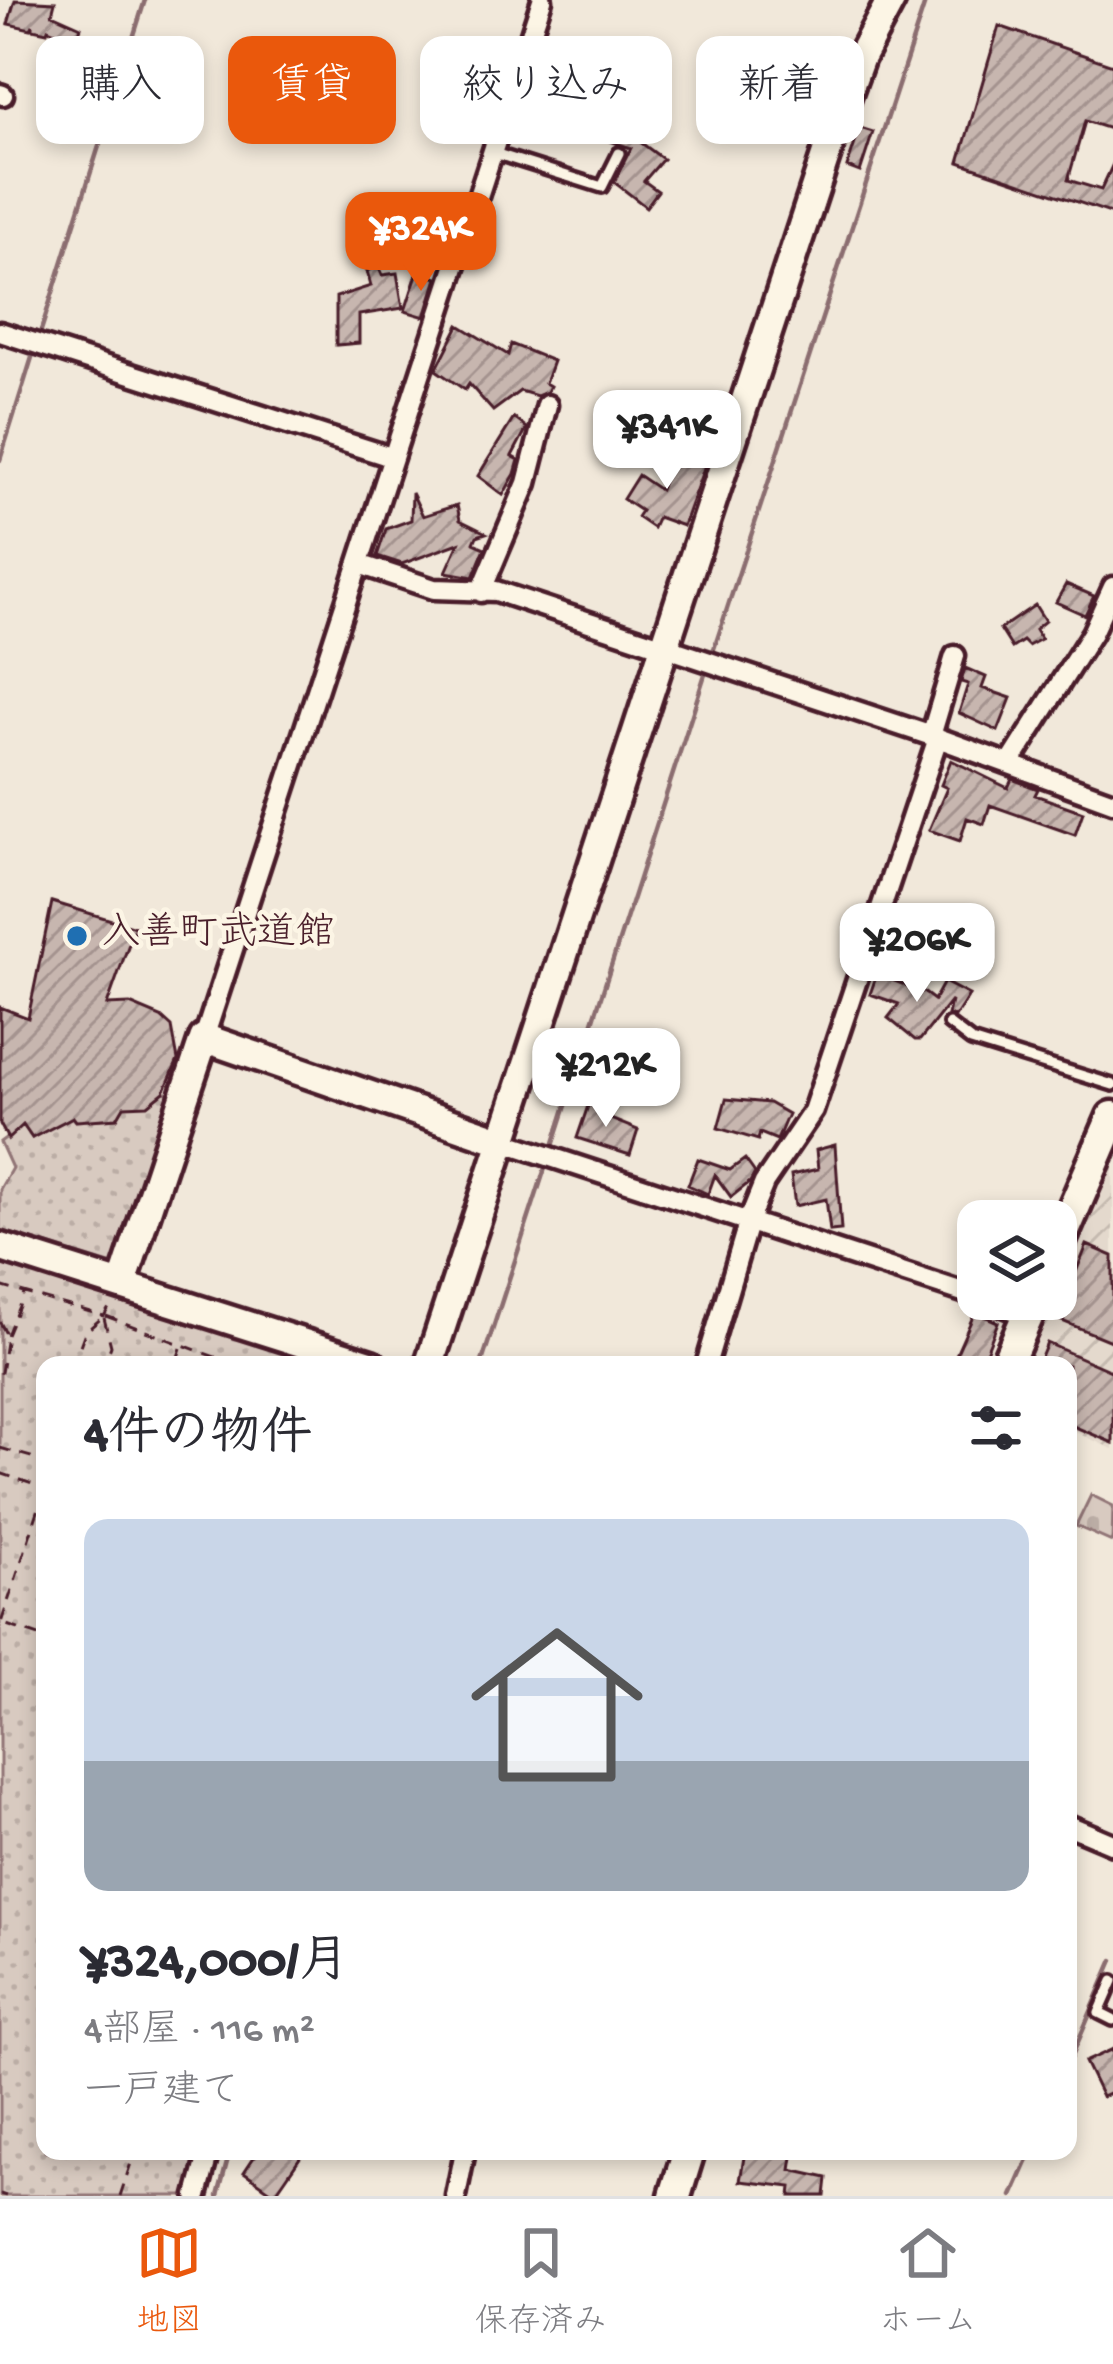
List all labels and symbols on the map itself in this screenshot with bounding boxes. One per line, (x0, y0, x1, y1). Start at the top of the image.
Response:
pin: ¥324K (337, 192, 505, 294)
pin: ¥341K (583, 390, 751, 492)
pin: ¥206K (833, 903, 1001, 1005)
place label: 入善町武道館 (101, 911, 335, 959)
marker: 入善町武道館 (64, 923, 90, 949)
pin: ¥212K (522, 1028, 690, 1130)

